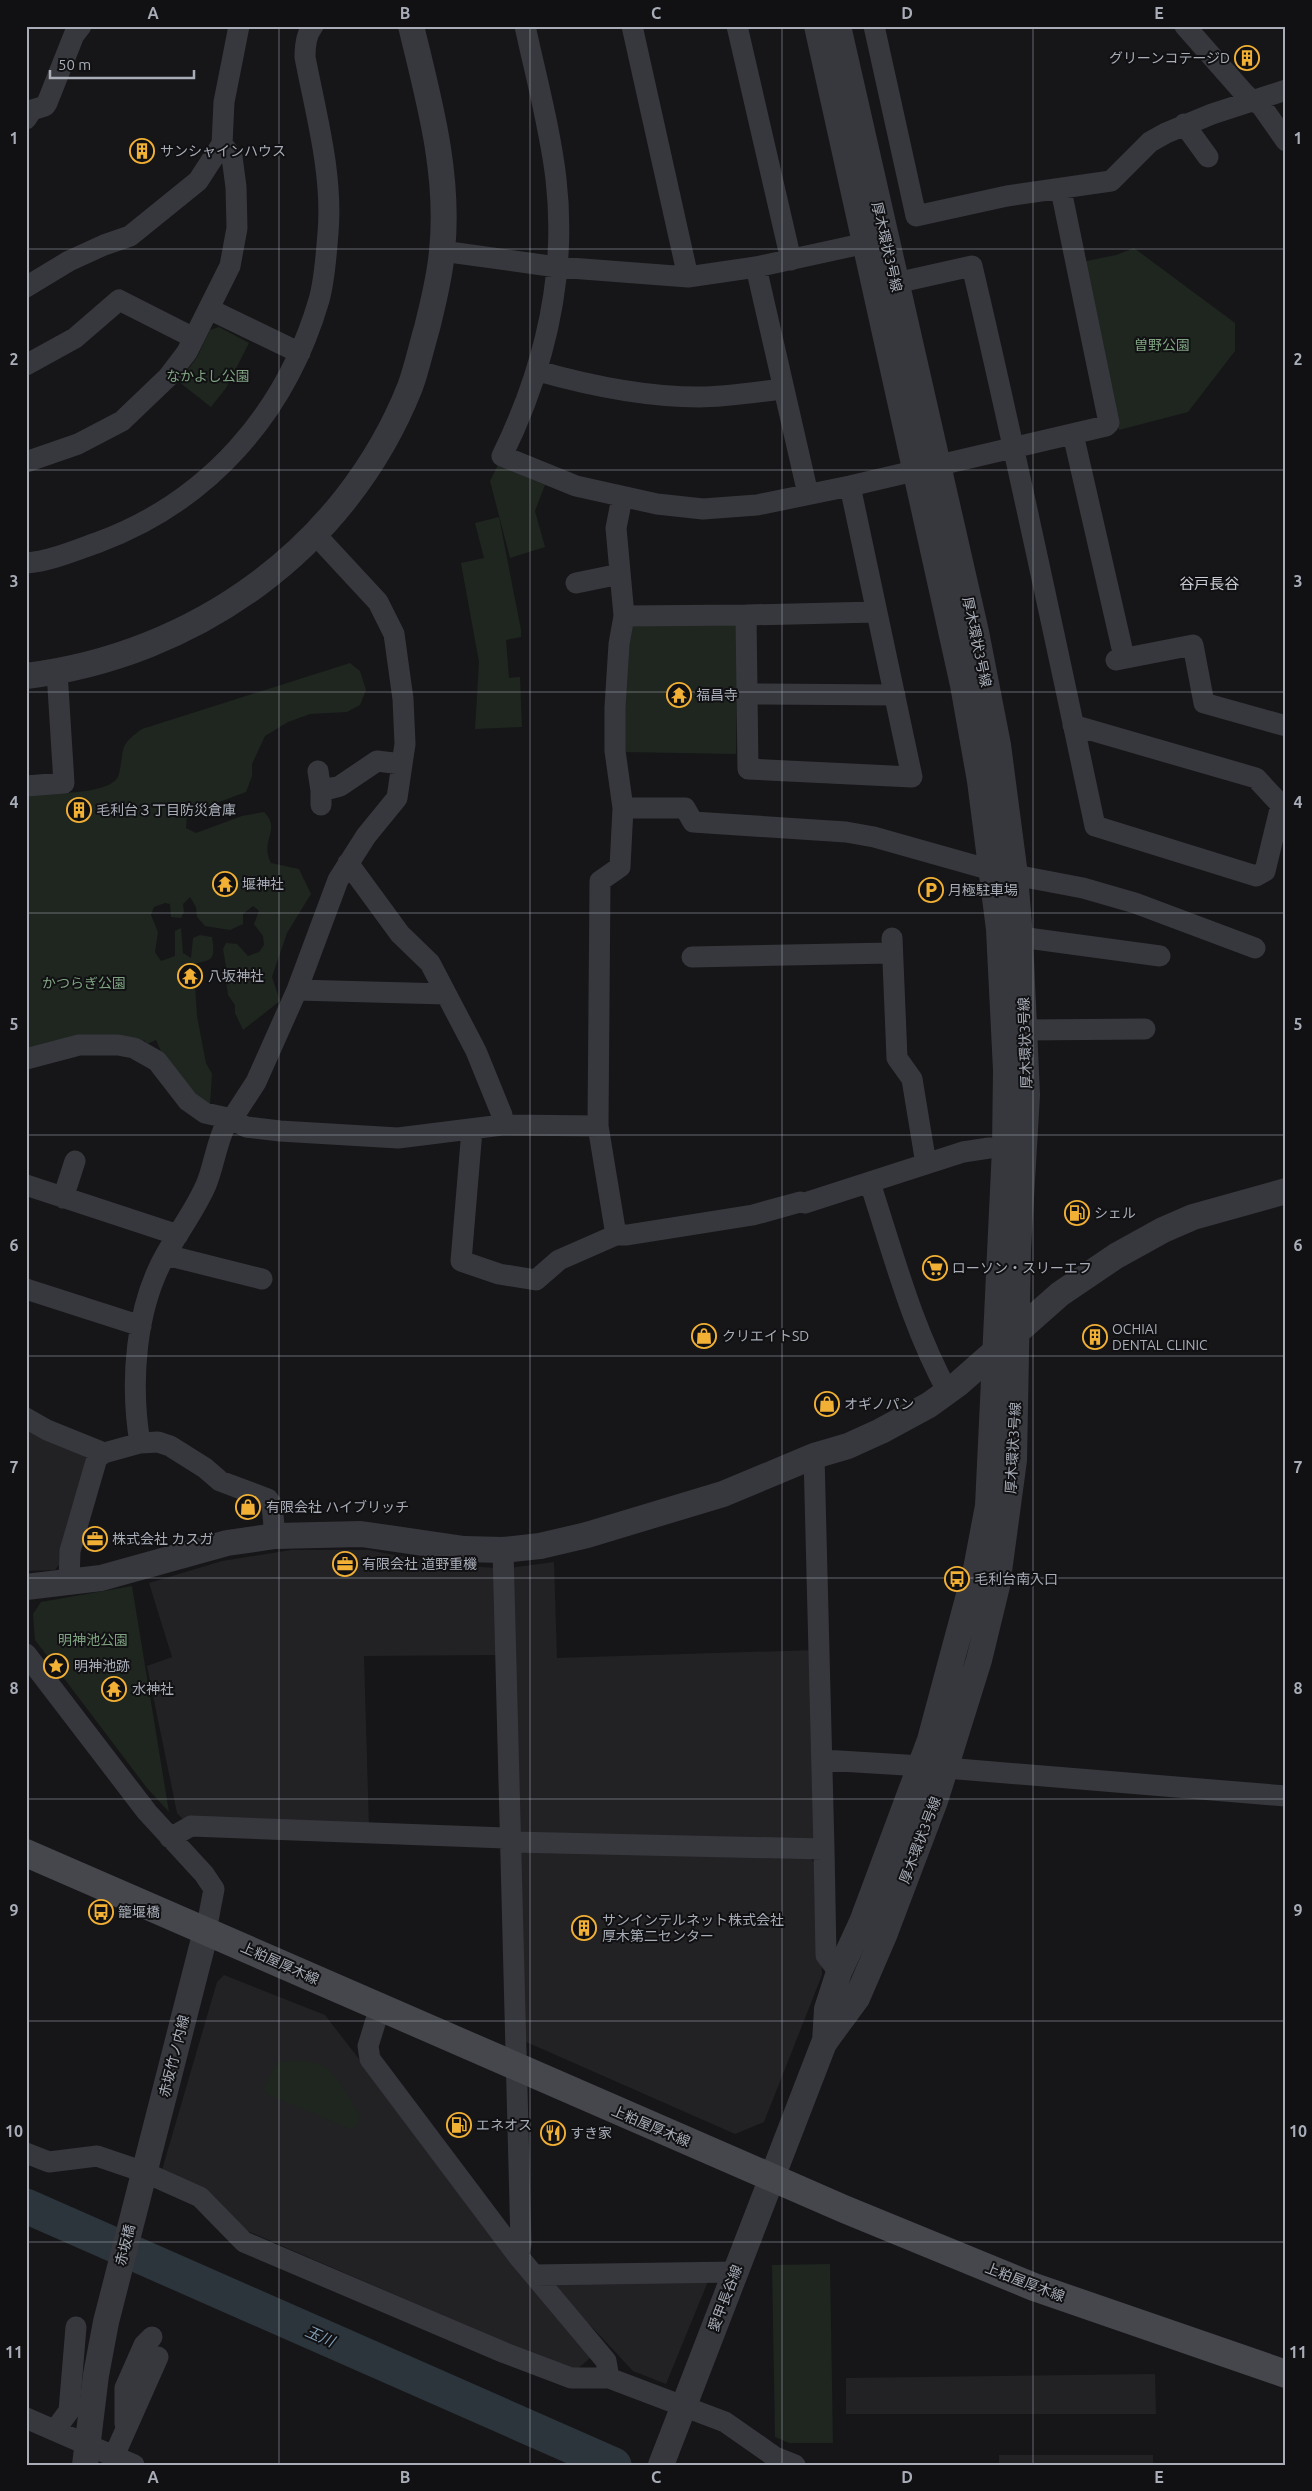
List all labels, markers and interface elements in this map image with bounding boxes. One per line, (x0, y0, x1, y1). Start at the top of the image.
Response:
text: A (147, 4, 159, 22)
text: B (400, 4, 410, 22)
text: C (651, 4, 661, 22)
text: D (901, 4, 913, 22)
text: E (1154, 4, 1164, 22)
building icon: グリーンコテージD (1234, 45, 1260, 71)
scale bar (50, 48, 194, 80)
place label: グリーンコテージD (1109, 50, 1230, 66)
text: 50 m (58, 56, 91, 73)
text: 1 (9, 129, 19, 147)
text: 1 (1293, 129, 1303, 147)
building icon: サンシャインハウス (129, 138, 155, 164)
place label: サンシャインハウス (160, 143, 286, 159)
street label: 厚木環状3号線 (869, 200, 905, 294)
park label: 曽野公園 (1134, 337, 1190, 353)
text: 2 (9, 350, 19, 368)
text: 2 (1293, 350, 1303, 368)
park label: なかよし公園 (166, 368, 250, 384)
text: 3 (9, 572, 19, 590)
text: 3 (1293, 572, 1303, 590)
district label: 谷戸長谷 (1179, 575, 1239, 592)
street label: 厚木環状3号線 (960, 595, 994, 689)
temple icon: 福昌寺 (666, 682, 692, 708)
place label: 福昌寺 (696, 687, 738, 703)
text: 4 (9, 793, 19, 811)
text: 4 (1293, 793, 1303, 811)
building icon: 毛利台３丁目防災倉庫 (66, 797, 92, 823)
place label: 毛利台３丁目防災倉庫 (96, 802, 236, 818)
temple icon: 堰神社 (212, 871, 238, 897)
place label: 堰神社 (242, 876, 284, 892)
parking icon: 月極駐車場 (918, 877, 944, 903)
place label: 月極駐車場 (948, 882, 1018, 898)
temple icon: 八坂神社 (177, 963, 203, 989)
place label: 八坂神社 (208, 968, 264, 984)
park label: かつらぎ公園 (42, 975, 126, 991)
street label: 厚木環状3号線 (1015, 997, 1035, 1089)
text: 5 (9, 1015, 19, 1033)
text: 5 (1293, 1015, 1303, 1033)
fuel station icon: シェル (1064, 1200, 1090, 1226)
place label: シェル (1094, 1205, 1136, 1221)
text: 6 (9, 1236, 19, 1254)
text: 6 (1293, 1236, 1303, 1254)
supermarket icon: ローソン・スリーエフ (922, 1255, 948, 1281)
place label: ローソン・スリーエフ (952, 1260, 1092, 1276)
place label: OCHIAI DENTAL CLINIC (1112, 1321, 1208, 1353)
shop icon: クリエイトSD (691, 1323, 717, 1349)
building icon: OCHIAI DENTAL CLINIC (1082, 1324, 1108, 1350)
place label: クリエイトSD (722, 1328, 809, 1344)
shop icon: オギノパン (814, 1391, 840, 1417)
place label: オギノパン (844, 1396, 914, 1412)
street label: 厚木環状3号線 (1003, 1402, 1023, 1494)
text: 7 (9, 1458, 19, 1476)
text: 7 (1293, 1458, 1303, 1476)
shop icon: 有限会社 ハイブリッチ (235, 1494, 261, 1520)
place label: 有限会社 ハイブリッチ (266, 1499, 409, 1515)
office icon: 株式会社 カスガ (82, 1526, 108, 1552)
place label: 株式会社 カスガ (112, 1531, 213, 1547)
office icon: 有限会社 道野重機 (332, 1551, 358, 1577)
place label: 有限会社 道野重機 (362, 1556, 477, 1572)
bus stop icon: 毛利台南入口 (944, 1566, 970, 1592)
place label: 毛利台南入口 (974, 1571, 1058, 1587)
park label: 明神池公園 (58, 1632, 128, 1648)
place icon: 明神池跡 (43, 1653, 69, 1679)
place label: 明神池跡 (74, 1658, 130, 1674)
temple icon: 水神社 (101, 1676, 127, 1702)
text: 8 (9, 1679, 19, 1697)
text: 8 (1293, 1679, 1303, 1697)
place label: 水神社 (132, 1681, 174, 1697)
street label: 厚木環状3号線 (896, 1794, 944, 1886)
bus stop icon: 籠堰橋 (88, 1899, 114, 1925)
text: 9 (9, 1901, 19, 1919)
text: 9 (1293, 1901, 1303, 1919)
place label: 籠堰橋 (118, 1904, 160, 1920)
place label: サンインテルネット株式会社 厚木第二センター (602, 1912, 784, 1944)
building icon: サンインテルネット株式会社 厚木第二センター (571, 1915, 597, 1941)
street label: 上粕屋厚木線 (238, 1939, 322, 1987)
street label: 赤坂竹ノ内線 (156, 2013, 192, 2099)
street label: 上粕屋厚木線 (609, 2102, 693, 2150)
fuel station icon: エネオス (446, 2112, 472, 2138)
place label: エネオス (476, 2117, 532, 2133)
restaurant icon: すき家 (540, 2120, 566, 2146)
text: 10 (5, 2122, 23, 2140)
text: 10 (1289, 2122, 1307, 2140)
place label: すき家 (570, 2125, 612, 2141)
street label: 赤坂橋 (112, 2223, 138, 2267)
street label: 上粕屋厚木線 (983, 2259, 1067, 2305)
street label: 愛甲長谷線 (705, 2262, 745, 2334)
water label: 玉川 (303, 2322, 339, 2351)
text: 11 (5, 2343, 23, 2361)
text: 11 (1289, 2343, 1307, 2361)
text: A (147, 2468, 159, 2486)
text: B (400, 2468, 410, 2486)
text: C (651, 2468, 661, 2486)
text: D (901, 2468, 913, 2486)
text: E (1154, 2468, 1164, 2486)

